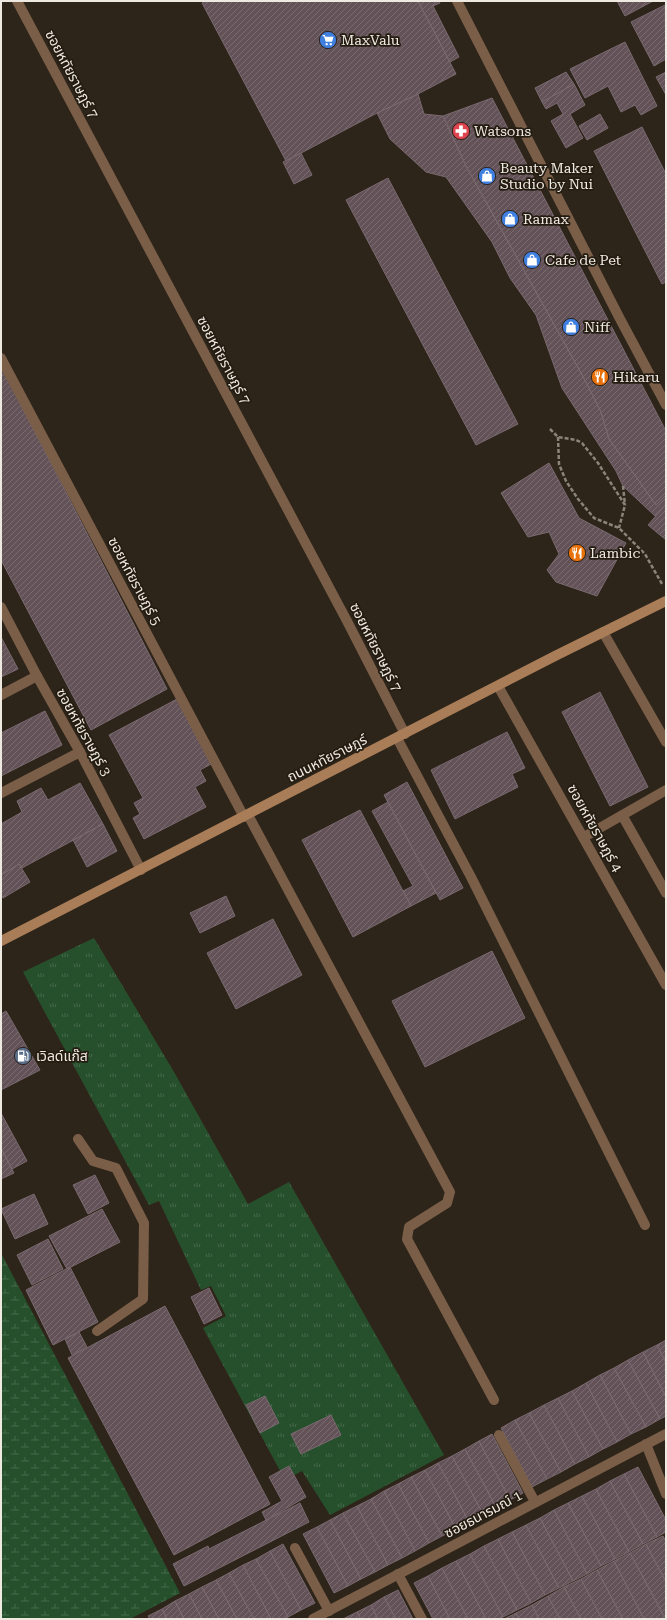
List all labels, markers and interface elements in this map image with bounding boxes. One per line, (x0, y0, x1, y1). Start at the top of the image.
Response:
street label: ซอยหทัยราษฎร์ 7 (42, 27, 102, 121)
supermarket icon: MaxValu (318, 30, 338, 50)
place label: MaxValu (341, 32, 400, 48)
pharmacy icon: Watsons (451, 121, 471, 141)
place label: Watsons (474, 123, 531, 139)
place label: Beauty Maker Studio by Nui (500, 160, 594, 192)
shop icon: Beauty Maker Studio by Nui (477, 166, 497, 186)
shop icon: Ramax (500, 209, 520, 229)
place label: Ramax (523, 211, 569, 227)
shop icon: Cafe de Pet (522, 250, 542, 270)
place label: Cafe de Pet (545, 252, 621, 268)
street label: ซอยหทัยราษฎร์ 7 (194, 313, 254, 407)
shop icon: Niff (561, 317, 581, 337)
place label: Niff (584, 319, 611, 335)
restaurant icon: Hikaru (590, 367, 610, 387)
place label: Hikaru (613, 369, 660, 385)
street label: ซอยหทัยราษฎร์ 5 (105, 534, 165, 628)
restaurant icon: Lambic (567, 543, 587, 563)
place label: Lambic (590, 545, 640, 561)
street label: ซอยหทัยราษฎร์ 7 (347, 600, 405, 694)
street label: ซอยหทัยราษฎร์ 3 (53, 686, 115, 779)
street label: ถนนหทัยราษฎร์ (284, 731, 370, 785)
street label: ซอยหทัยราษฎร์ 4 (564, 782, 626, 875)
fuel station icon: เวิลด์แก๊ส (13, 1046, 33, 1066)
place label: เวิลด์แก๊ส (36, 1048, 88, 1064)
street label: ซอยธนารมณ์ 1 (441, 1487, 525, 1541)

